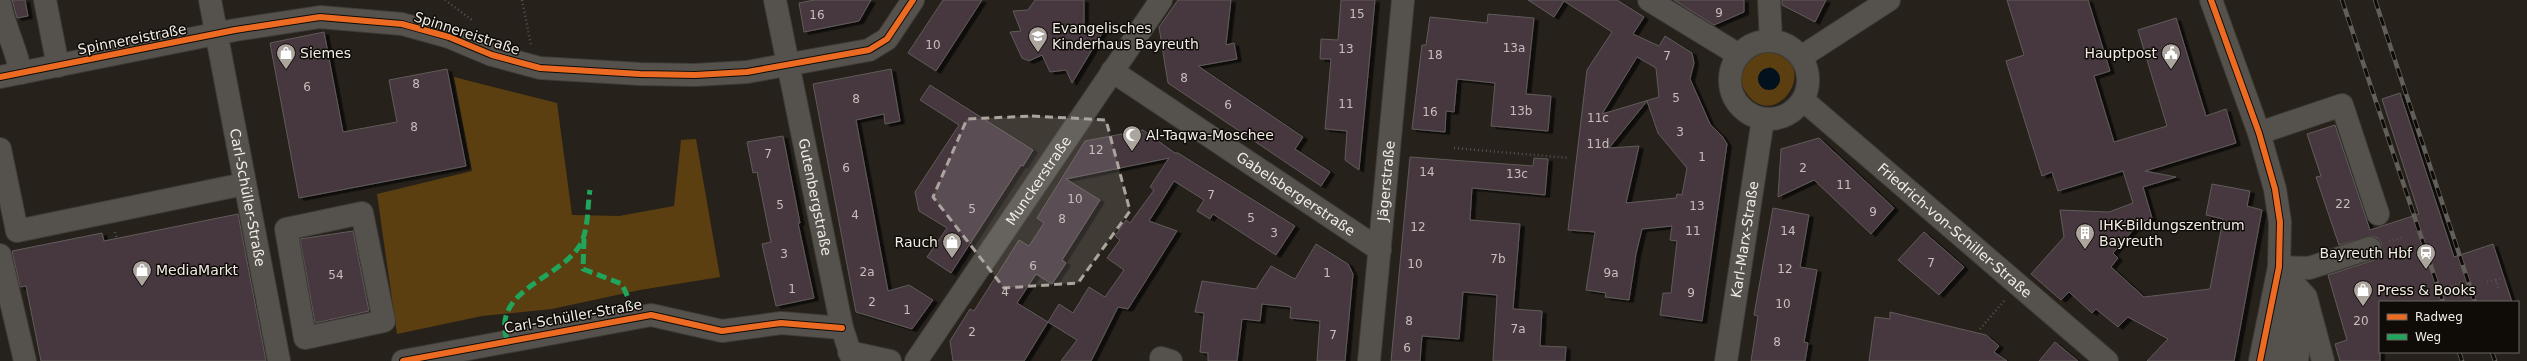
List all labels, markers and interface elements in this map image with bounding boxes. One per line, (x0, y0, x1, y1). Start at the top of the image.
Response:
house number: 9 (1715, 6, 1723, 20)
house number: 15 (1349, 7, 1365, 21)
street label: Spinnereistraße (412, 8, 522, 58)
house number: 16 (809, 8, 825, 22)
place label: Evangelisches Kinderhaus Bayreuth (1052, 20, 1199, 52)
street label: Spinnereistraße (76, 21, 188, 57)
school or university icon: Evangelisches Kinderhaus Bayreuth (1027, 25, 1049, 53)
house number: 10 (925, 38, 941, 52)
house number: 13a (1503, 41, 1525, 55)
shop icon: Siemes (275, 42, 297, 70)
house number: 13 (1338, 42, 1354, 56)
public building icon: Hauptpost (2160, 42, 2182, 70)
place label: Siemes (300, 45, 351, 61)
place label: Hauptpost (2084, 45, 2158, 61)
house number: 18 (1427, 48, 1443, 62)
house number: 7 (1663, 49, 1671, 63)
house number: 8 (1180, 71, 1188, 85)
house number: 8 (412, 77, 420, 91)
house number: 6 (303, 80, 311, 94)
house number: 5 (1672, 91, 1680, 105)
house number: 8 (852, 92, 860, 106)
house number: 11 (1338, 97, 1354, 111)
house number: 6 (1224, 98, 1232, 112)
house number: 13b (1510, 104, 1532, 118)
house number: 16 (1422, 105, 1438, 119)
house number: 11c (1587, 111, 1609, 125)
house number: 8 (410, 120, 418, 134)
mosque icon: Al-Taqwa-Moschee (1121, 124, 1143, 152)
house number: 3 (1676, 125, 1684, 139)
street label: Carl-Schüller-Straße (227, 127, 269, 268)
place label: Al-Taqwa-Moschee (1146, 127, 1274, 143)
street label: Munckerstraße (1003, 133, 1074, 228)
street label: Gutenbergstraße (795, 137, 835, 257)
house number: 11d (1587, 137, 1609, 151)
street label: Jägerstraße (1374, 140, 1398, 223)
house number: 12 (1088, 143, 1104, 157)
house number: 7 (764, 147, 772, 161)
street label: Gabelsbergerstraße (1234, 148, 1358, 239)
house number: 1 (1698, 150, 1706, 164)
street label: Friedrich-von-Schiller-Straße (1874, 160, 2035, 301)
house number: 6 (842, 161, 850, 175)
house number: 2 (1799, 161, 1807, 175)
house number: 14 (1419, 165, 1435, 179)
house number: 13c (1506, 167, 1528, 181)
house number: 11 (1836, 178, 1852, 192)
street label: Karl-Marx-Straße (1728, 180, 1761, 299)
house number: 7 (1207, 188, 1215, 202)
house number: 10 (1067, 192, 1083, 206)
house number: 22 (2335, 197, 2351, 211)
house number: 5 (776, 198, 784, 212)
house number: 13 (1689, 199, 1705, 213)
house number: 5 (968, 202, 976, 216)
house number: 9 (1869, 205, 1877, 219)
house number: 4 (851, 208, 859, 222)
house number: 5 (1247, 211, 1255, 225)
house number: 8 (1058, 212, 1066, 226)
place label: IHK-Bildungszentrum Bayreuth (2099, 217, 2245, 249)
house number: 12 (1410, 220, 1426, 234)
building icon: IHK-Bildungszentrum Bayreuth (2074, 222, 2096, 250)
house number: 11 (1685, 224, 1701, 238)
house number: 14 (1780, 224, 1796, 238)
house number: 3 (1270, 226, 1278, 240)
shop icon: Rauch (941, 231, 963, 259)
place label: Rauch (895, 234, 938, 250)
station icon: Bayreuth Hbf (2415, 242, 2437, 270)
place label: Bayreuth Hbf (2319, 245, 2413, 261)
house number: 3 (780, 247, 788, 261)
house number: 7b (1490, 252, 1506, 266)
house number: 7 (1927, 256, 1935, 270)
house number: 10 (1407, 257, 1423, 271)
shop icon: MediaMarkt (131, 259, 153, 287)
house number: 6 (1029, 259, 1037, 273)
place label: MediaMarkt (156, 262, 239, 278)
house number: 12 (1777, 262, 1793, 276)
house number: 2a (860, 265, 875, 279)
house number: 1 (1323, 266, 1331, 280)
house number: 9a (1604, 266, 1619, 280)
house number: 54 (328, 268, 344, 282)
shop icon: Press & Books (2352, 279, 2374, 307)
house number: 1 (788, 282, 796, 296)
place label: Press & Books (2377, 282, 2476, 298)
house number: 4 (1001, 285, 1009, 299)
house number: 9 (1687, 286, 1695, 300)
house number: 2 (868, 295, 876, 309)
street label: Carl-Schüller-Straße (503, 296, 643, 336)
house number: 10 (1775, 297, 1791, 311)
legend (2379, 301, 2519, 353)
house number: 1 (903, 303, 911, 317)
text: Radweg (2415, 310, 2463, 324)
house number: 8 (1405, 314, 1413, 328)
house number: 20 (2353, 314, 2369, 328)
house number: 7a (1511, 322, 1526, 336)
house number: 2 (968, 325, 976, 339)
house number: 7 (1329, 328, 1337, 342)
text: Weg (2415, 330, 2441, 344)
house number: 8 (1773, 335, 1781, 349)
house number: 6 (1403, 341, 1411, 355)

